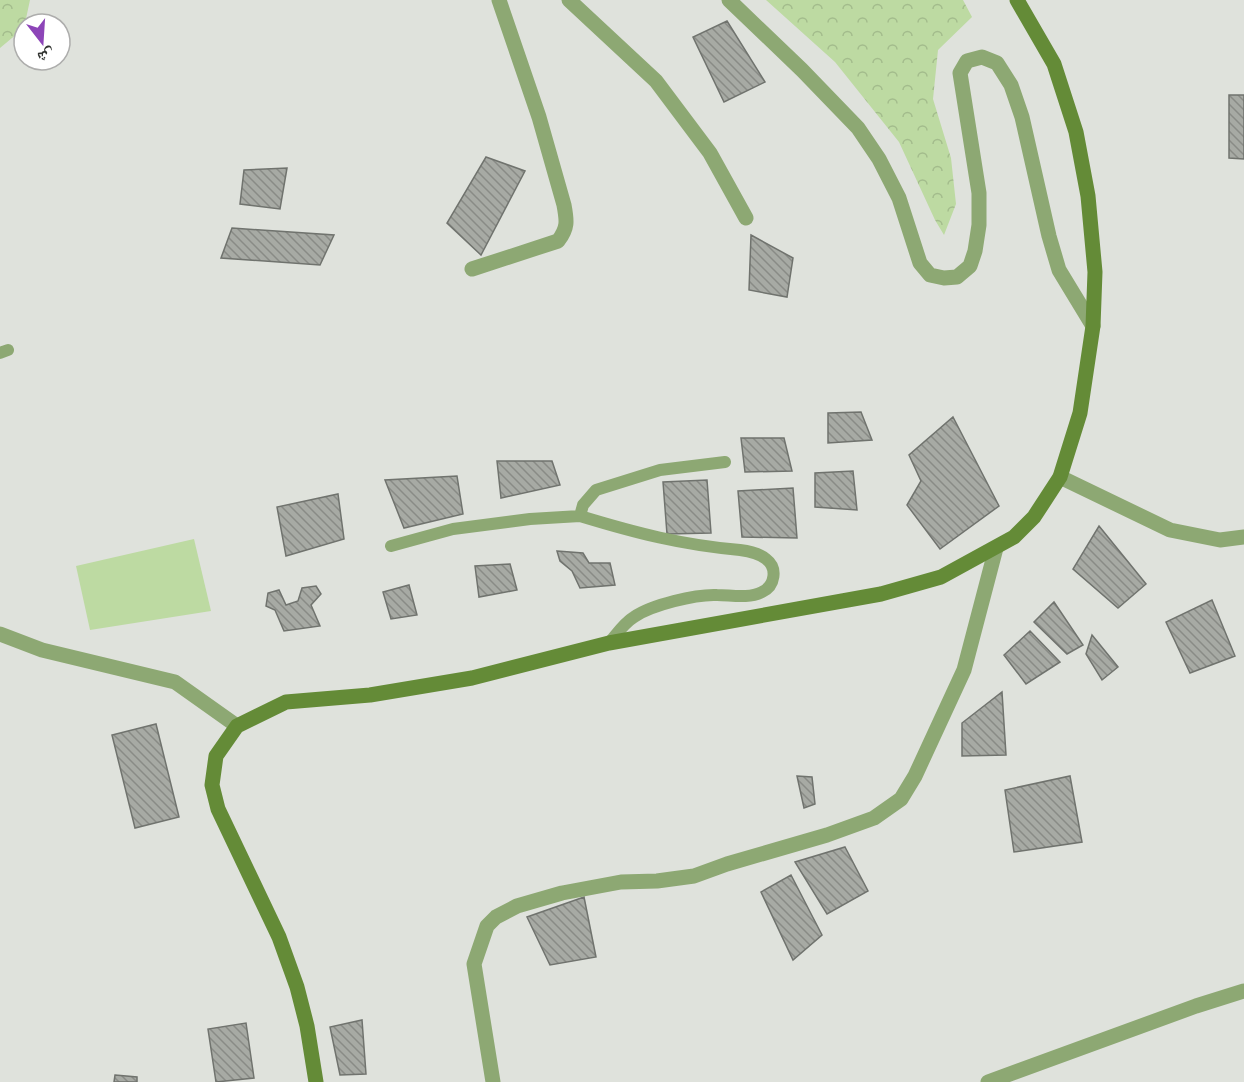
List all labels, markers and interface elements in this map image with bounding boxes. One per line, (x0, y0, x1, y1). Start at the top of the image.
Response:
north arrow (12, 12, 72, 72)
text: ش (35, 44, 57, 67)

